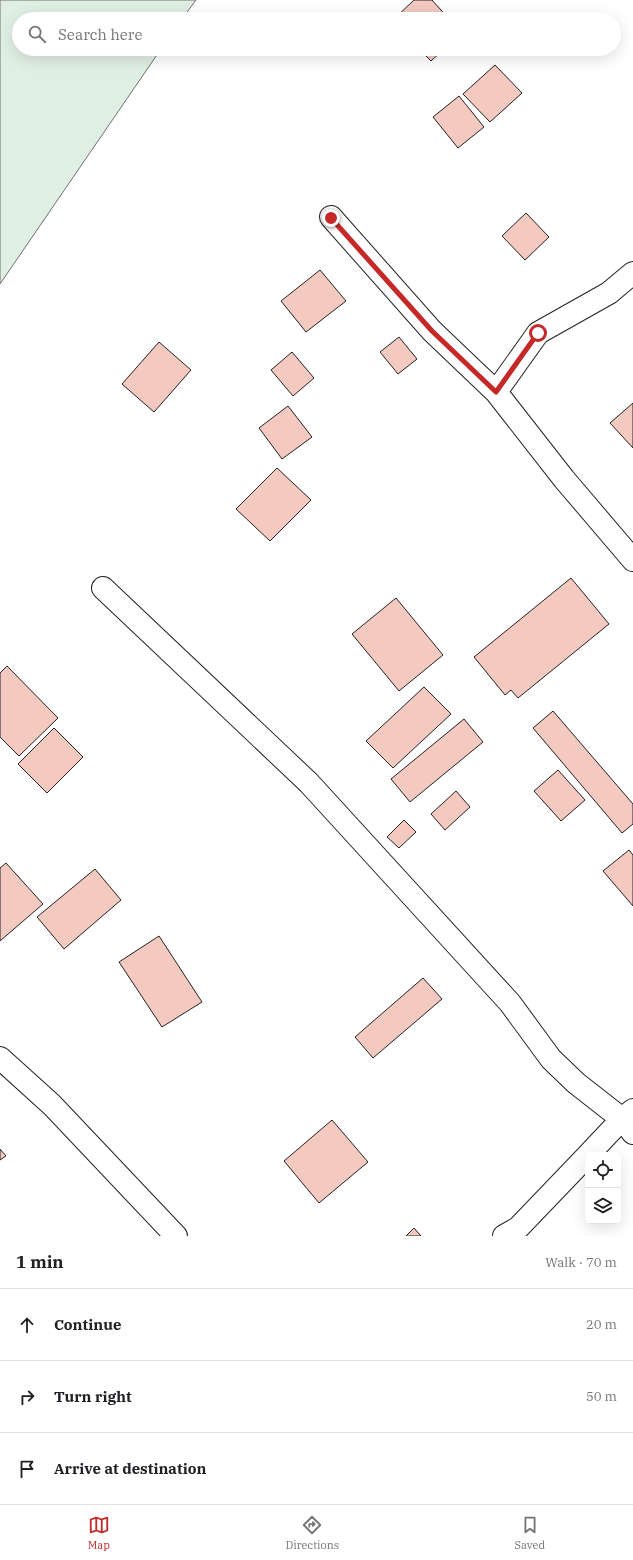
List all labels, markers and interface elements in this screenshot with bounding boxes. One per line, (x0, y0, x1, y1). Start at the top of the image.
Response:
search box (12, 12, 621, 56)
icon: search (26, 23, 48, 45)
text: Search here (58, 25, 143, 44)
route end (322, 209, 340, 227)
route start (529, 324, 547, 342)
map controls (585, 1152, 621, 1224)
button: locate (585, 1152, 621, 1188)
button: layers (585, 1188, 621, 1224)
text: 1 min (16, 1251, 64, 1273)
text: Walk · 70 m (545, 1254, 617, 1271)
icon: ahead (16, 1314, 38, 1336)
text: Continue (54, 1315, 121, 1334)
text: 20 m (586, 1316, 617, 1333)
icon: right (16, 1386, 38, 1408)
text: Turn right (54, 1387, 132, 1406)
text: 50 m (586, 1388, 617, 1405)
icon: arrive (16, 1458, 38, 1480)
text: Arrive at destination (54, 1459, 206, 1478)
tab: Map (88, 1514, 110, 1552)
tab: Directions (285, 1514, 339, 1552)
tab: Saved (514, 1514, 545, 1552)

